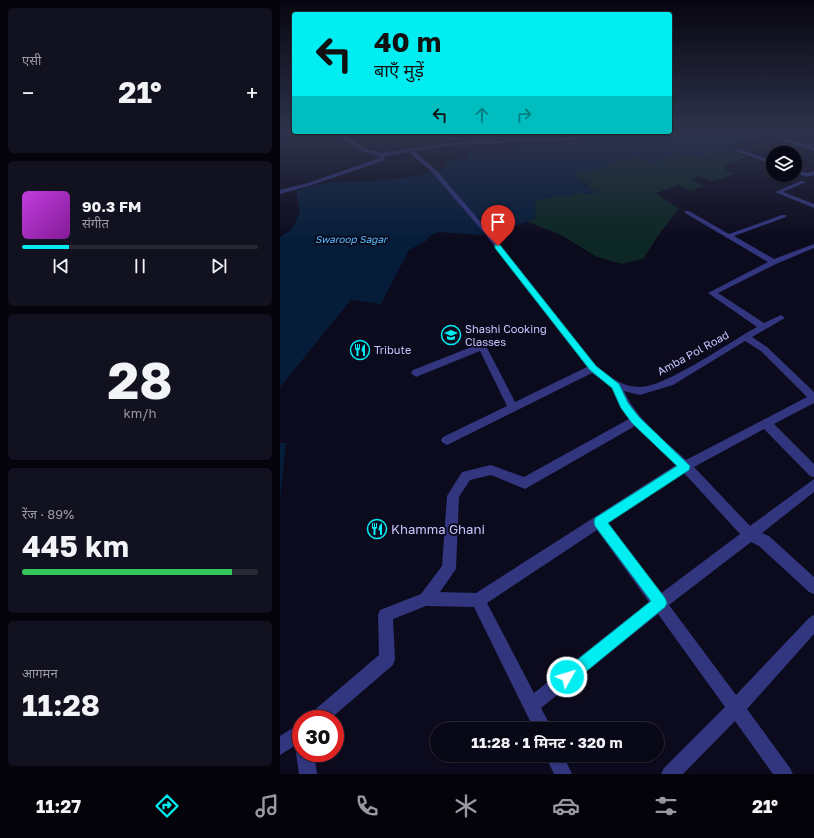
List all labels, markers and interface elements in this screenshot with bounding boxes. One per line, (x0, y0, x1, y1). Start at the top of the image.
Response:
text: 40 m (374, 25, 441, 58)
icon: left (308, 28, 360, 80)
text: एसी (22, 52, 41, 68)
text: बाएँ मुड़ें (374, 59, 424, 81)
text: 21° (118, 74, 162, 110)
text: − (22, 79, 34, 106)
text: + (246, 79, 258, 106)
icon: left (429, 104, 451, 126)
icon: ahead (471, 104, 493, 126)
icon: right (513, 104, 535, 126)
map controls (766, 146, 802, 182)
button: layers (766, 146, 802, 182)
text: 90.3 FM (82, 197, 141, 215)
pin (481, 205, 515, 246)
icon: arrive (487, 211, 509, 233)
text: संगीत (82, 215, 109, 231)
water label: Swaroop Sagar (315, 233, 389, 246)
icon: previous (50, 255, 72, 277)
icon: pause (129, 255, 151, 277)
icon: next (208, 255, 230, 277)
place label: Shashi Cooking Classes (465, 322, 547, 348)
school or university icon: Shashi Cooking Classes (440, 324, 462, 346)
street label: Amba Pol Road (655, 328, 731, 378)
restaurant icon: Tribute (349, 339, 371, 361)
place label: Tribute (374, 343, 411, 356)
text: 28 (107, 348, 173, 410)
text: km/h (123, 405, 157, 421)
text: रेंज · 89% (22, 506, 74, 522)
restaurant icon: Khamma Ghani (366, 518, 388, 540)
place label: Khamma Ghani (391, 521, 485, 537)
text: 445 km (22, 528, 129, 564)
position arrow (546, 656, 588, 698)
text: आगमन (22, 665, 58, 681)
text: 11:28 (22, 687, 100, 723)
speed limit sign: 30 (292, 710, 344, 762)
text: 11:28 · 1 मिनट · 320 m (471, 733, 623, 751)
icon: directions (153, 792, 181, 820)
icon: music (253, 792, 281, 820)
icon: phone (353, 792, 381, 820)
icon: climate (452, 792, 480, 820)
icon: car (552, 792, 580, 820)
icon: filters (652, 792, 680, 820)
text: 11:27 (36, 795, 81, 817)
text: 21° (752, 795, 778, 817)

